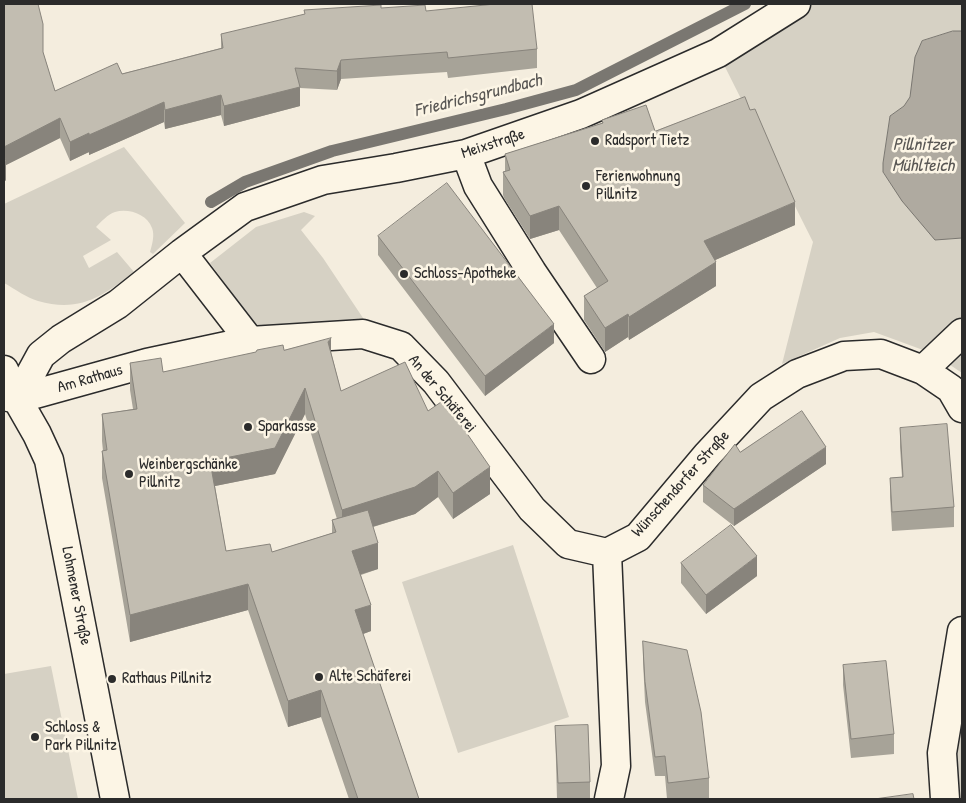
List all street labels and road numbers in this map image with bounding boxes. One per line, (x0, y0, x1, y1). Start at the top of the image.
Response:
street label: Meixstraße (459, 125, 527, 163)
street label: An der Schäferei (404, 351, 480, 437)
street label: Am Rathaus (55, 361, 125, 397)
street label: Wünschendorfer Straße (628, 427, 734, 541)
street label: Lohmener Straße (57, 545, 95, 647)

